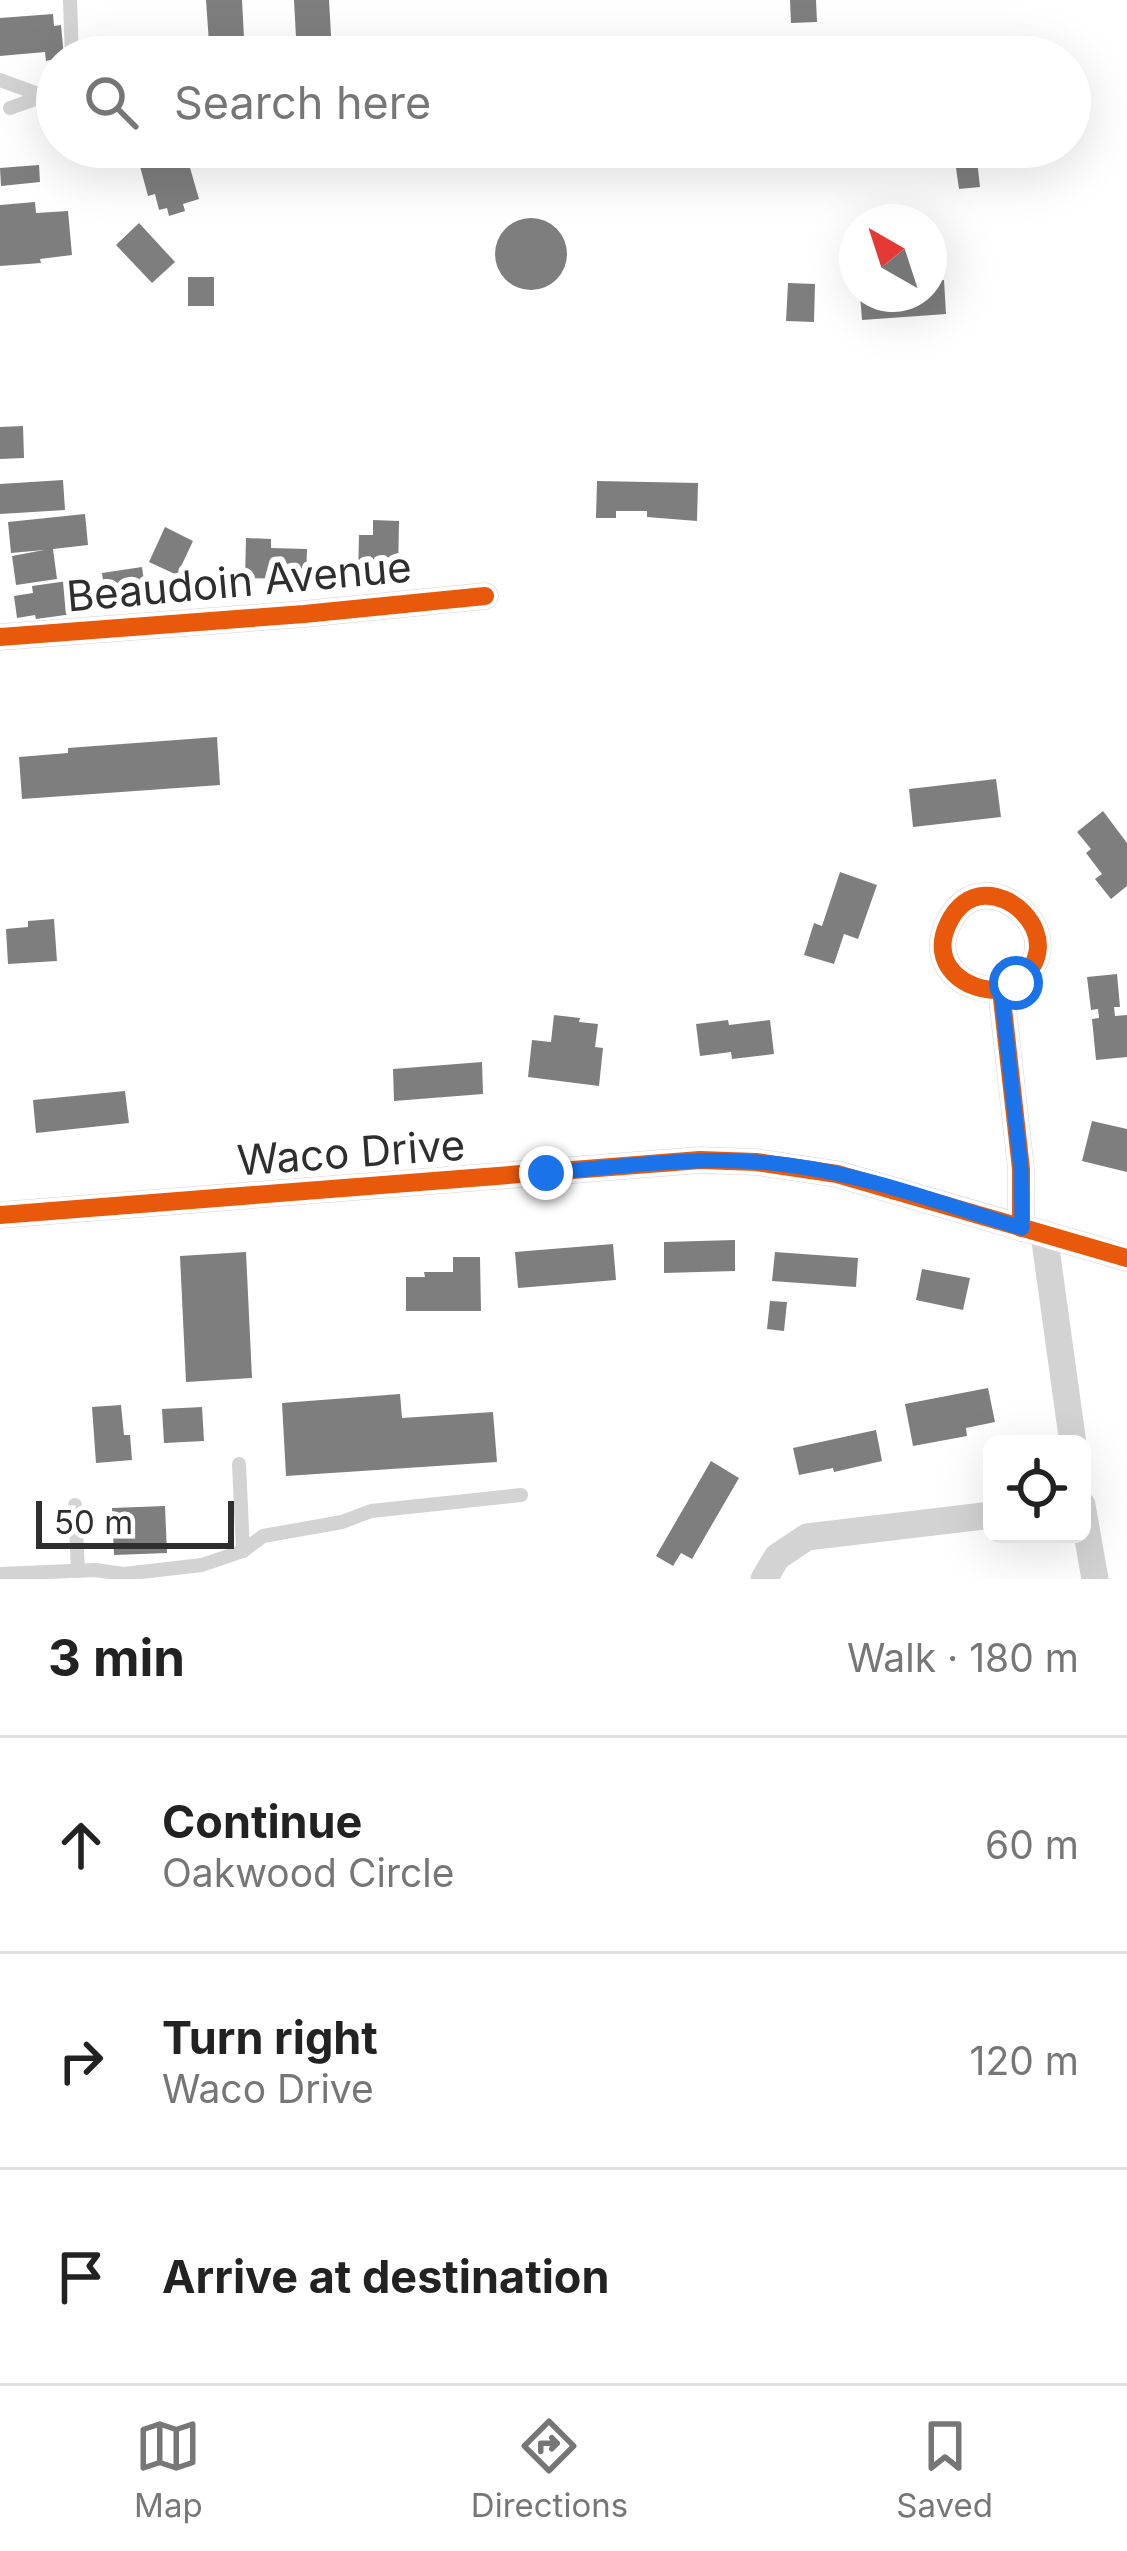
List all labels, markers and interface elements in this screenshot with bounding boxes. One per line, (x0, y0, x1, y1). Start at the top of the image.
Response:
search box (36, 36, 1091, 168)
icon: search (78, 69, 144, 135)
text: Search here (174, 75, 431, 130)
north arrow (839, 204, 947, 312)
street label: Beaudoin Avenue (64, 541, 414, 621)
route start (989, 956, 1043, 1010)
street label: Waco Drive (235, 1119, 467, 1185)
route end (519, 1146, 573, 1200)
map controls (983, 1435, 1091, 1543)
button: locate (983, 1435, 1091, 1543)
scale bar (36, 1495, 234, 1548)
text: 50 m (54, 1502, 133, 1542)
text: 3 min (48, 1627, 185, 1688)
text: Walk · 180 m (847, 1634, 1079, 1681)
text: Continue (162, 1794, 362, 1849)
icon: ahead (48, 1812, 114, 1878)
text: 60 m (985, 1821, 1079, 1868)
text: Oakwood Circle (162, 1849, 454, 1896)
text: Turn right (162, 2010, 378, 2065)
icon: right (48, 2028, 114, 2094)
text: 120 m (970, 2037, 1079, 2084)
text: Waco Drive (162, 2065, 374, 2112)
icon: arrive (48, 2244, 114, 2310)
text: Arrive at destination (162, 2249, 609, 2304)
tab: Map (134, 2413, 203, 2525)
tab: Directions (471, 2413, 628, 2525)
tab: Saved (896, 2413, 993, 2525)

